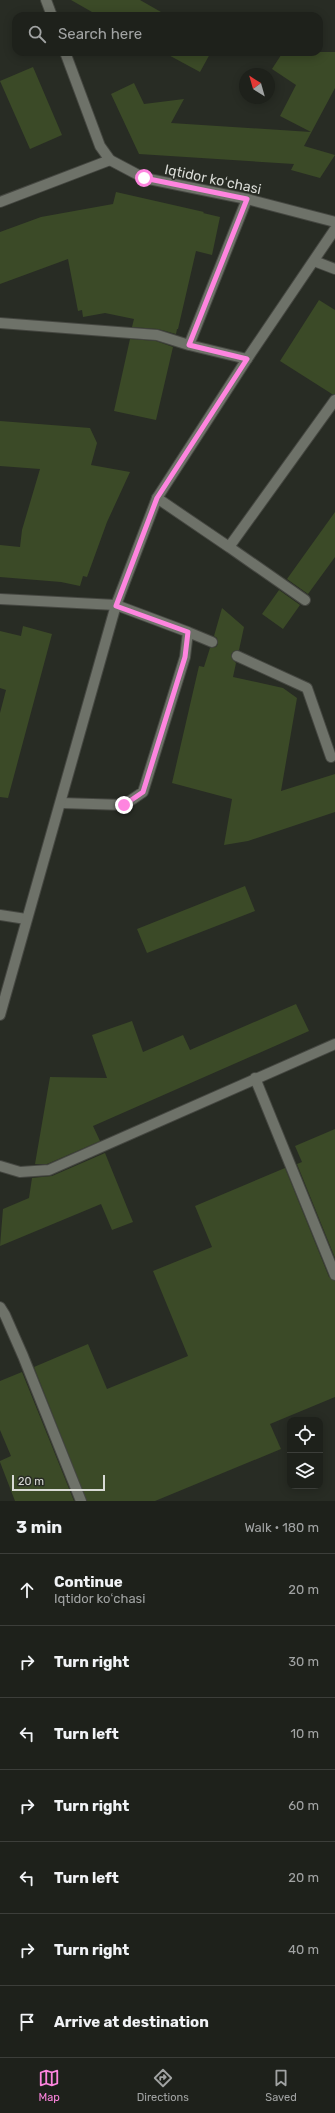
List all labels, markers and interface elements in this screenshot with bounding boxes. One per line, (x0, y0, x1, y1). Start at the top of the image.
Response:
search box (12, 12, 323, 56)
icon: search (26, 23, 48, 45)
text: Search here (58, 25, 142, 43)
north arrow (239, 68, 275, 104)
street label: Iqtidor koʻchasi (163, 161, 263, 198)
route start (135, 169, 153, 187)
route end (115, 796, 133, 814)
map controls (287, 1417, 323, 1489)
button: locate (287, 1417, 323, 1453)
button: layers (287, 1453, 323, 1489)
scale bar (12, 1473, 105, 1492)
text: 20 m (18, 1475, 44, 1488)
text: 3 min (16, 1517, 62, 1537)
text: Walk · 180 m (244, 1520, 319, 1535)
text: Continue (54, 1573, 123, 1591)
icon: ahead (16, 1579, 38, 1601)
text: 20 m (288, 1582, 319, 1597)
text: Iqtidor koʻchasi (54, 1591, 145, 1606)
icon: right (16, 1651, 38, 1673)
text: Turn right (54, 1653, 129, 1671)
text: 30 m (288, 1654, 319, 1669)
icon: left (16, 1723, 38, 1745)
text: Turn left (54, 1725, 119, 1743)
text: 10 m (290, 1726, 319, 1741)
icon: right (16, 1795, 38, 1817)
text: Turn right (54, 1797, 129, 1815)
text: 60 m (288, 1798, 319, 1813)
icon: left (16, 1867, 38, 1889)
text: Turn left (54, 1869, 119, 1887)
text: 20 m (288, 1870, 319, 1885)
icon: right (16, 1939, 38, 1961)
text: Turn right (54, 1941, 129, 1959)
text: 40 m (288, 1942, 319, 1957)
icon: arrive (16, 2011, 38, 2033)
text: Arrive at destination (54, 2013, 209, 2031)
tab: Map (38, 2067, 60, 2104)
tab: Directions (137, 2067, 189, 2104)
tab: Saved (265, 2067, 297, 2104)

